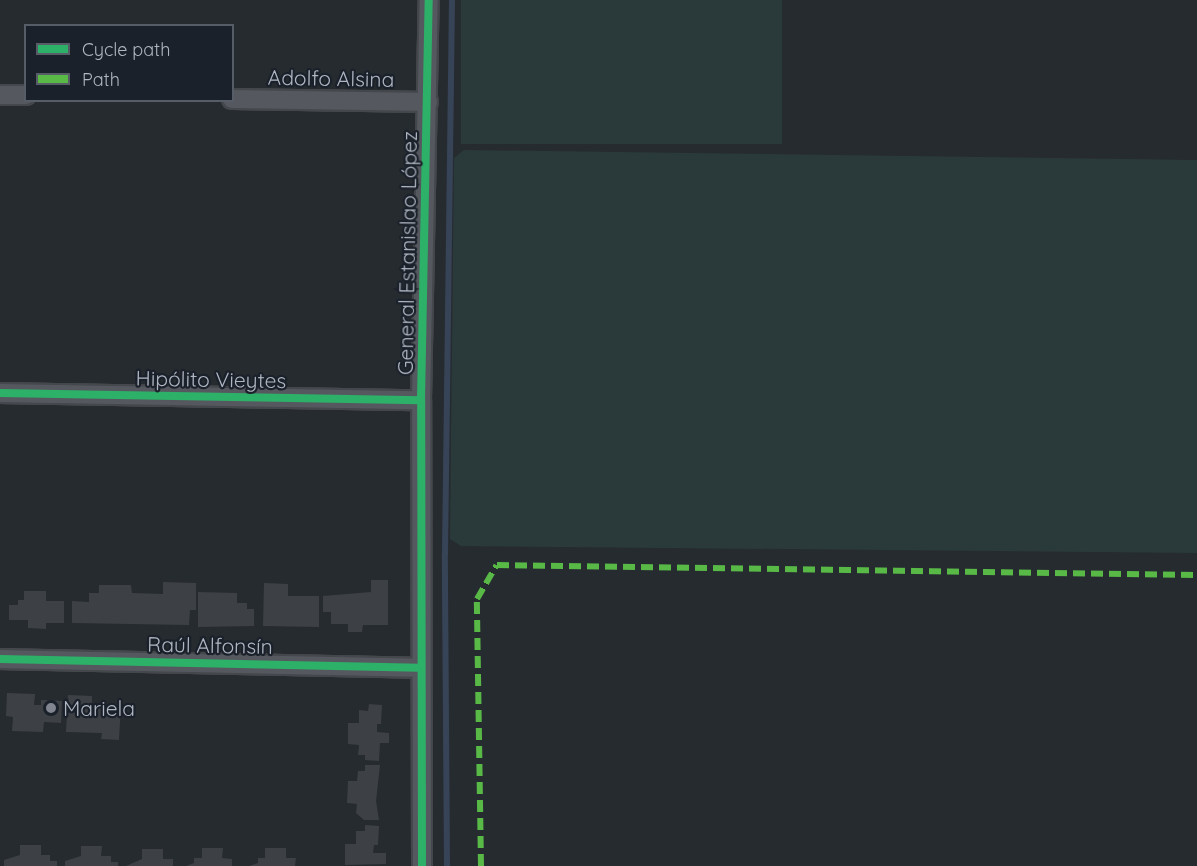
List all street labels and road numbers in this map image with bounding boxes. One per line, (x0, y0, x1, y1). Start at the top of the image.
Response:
street label: Adolfo Alsina (267, 64, 395, 92)
street label: General Estanislao López (392, 131, 422, 375)
street label: Hipólito Vieytes (135, 365, 287, 393)
street label: Raúl Alfonsín (147, 631, 273, 659)

